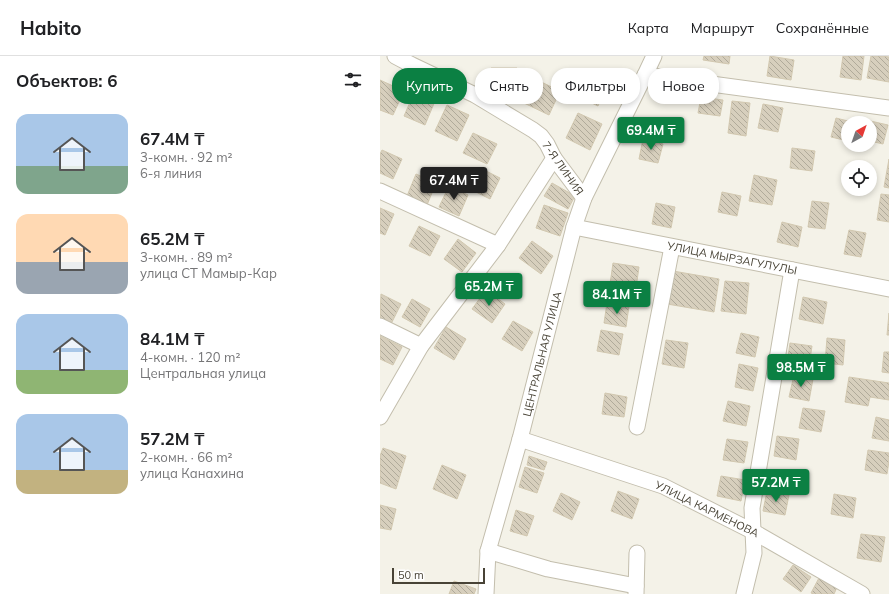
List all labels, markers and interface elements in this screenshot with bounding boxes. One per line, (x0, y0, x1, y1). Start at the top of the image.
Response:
text: Habito (20, 16, 82, 40)
text: Карта (628, 19, 669, 37)
text: Маршрут (691, 19, 754, 37)
text: Сохранённые (776, 19, 869, 37)
chip: Купить (392, 68, 467, 104)
chip: Снять (475, 68, 543, 104)
chip: Фильтры (551, 68, 640, 104)
chip: Новое (648, 68, 719, 104)
icon: filters (342, 69, 364, 91)
text: Объектов: 6 (16, 70, 117, 91)
north arrow (841, 116, 877, 152)
map controls (841, 116, 877, 196)
pin: 69.4M ₸ (614, 117, 688, 151)
text: 69.4M ₸ (626, 122, 676, 138)
text: 67.4M ₸ (140, 128, 204, 149)
icon: home (48, 130, 96, 178)
street label: 7-Я ЛИНИЯ (539, 138, 587, 198)
text: 3-комн. · 92 m² (140, 149, 233, 165)
button: locate (841, 160, 877, 196)
text: 6-я линия (140, 165, 202, 181)
pin: 67.4M ₸ (417, 167, 491, 201)
text: 67.4M ₸ (429, 172, 479, 188)
text: 65.2M ₸ (140, 228, 204, 249)
icon: home (48, 230, 96, 278)
street label: УЛИЦА МЫРЗАГУЛУЛЫ (665, 238, 798, 277)
text: 3-комн. · 89 m² (140, 249, 233, 265)
text: улица СТ Мамыр-Кар (140, 265, 277, 281)
pin: 65.2M ₸ (452, 273, 526, 307)
text: 65.2M ₸ (464, 278, 514, 294)
pin: 84.1M ₸ (580, 281, 654, 315)
text: 84.1M ₸ (592, 286, 642, 302)
street label: ЦЕНТРАЛЬНАЯ УЛИЦА (520, 290, 564, 418)
text: 84.1M ₸ (140, 328, 204, 349)
icon: home (48, 330, 96, 378)
text: 4-комн. · 120 m² (140, 349, 240, 365)
pin: 98.5M ₸ (764, 354, 838, 388)
text: 98.5M ₸ (776, 359, 826, 375)
text: Центральная улица (140, 365, 266, 381)
text: 57.2M ₸ (140, 428, 204, 449)
icon: home (48, 430, 96, 478)
text: 2-комн. · 66 m² (140, 449, 233, 465)
text: улица Канахина (140, 465, 244, 481)
pin: 57.2M ₸ (739, 469, 813, 503)
text: 57.2M ₸ (751, 474, 801, 490)
street label: УЛИЦА КАРМЕНОВА (652, 477, 761, 540)
scale bar (392, 566, 485, 585)
text: 50 m (398, 568, 424, 582)

